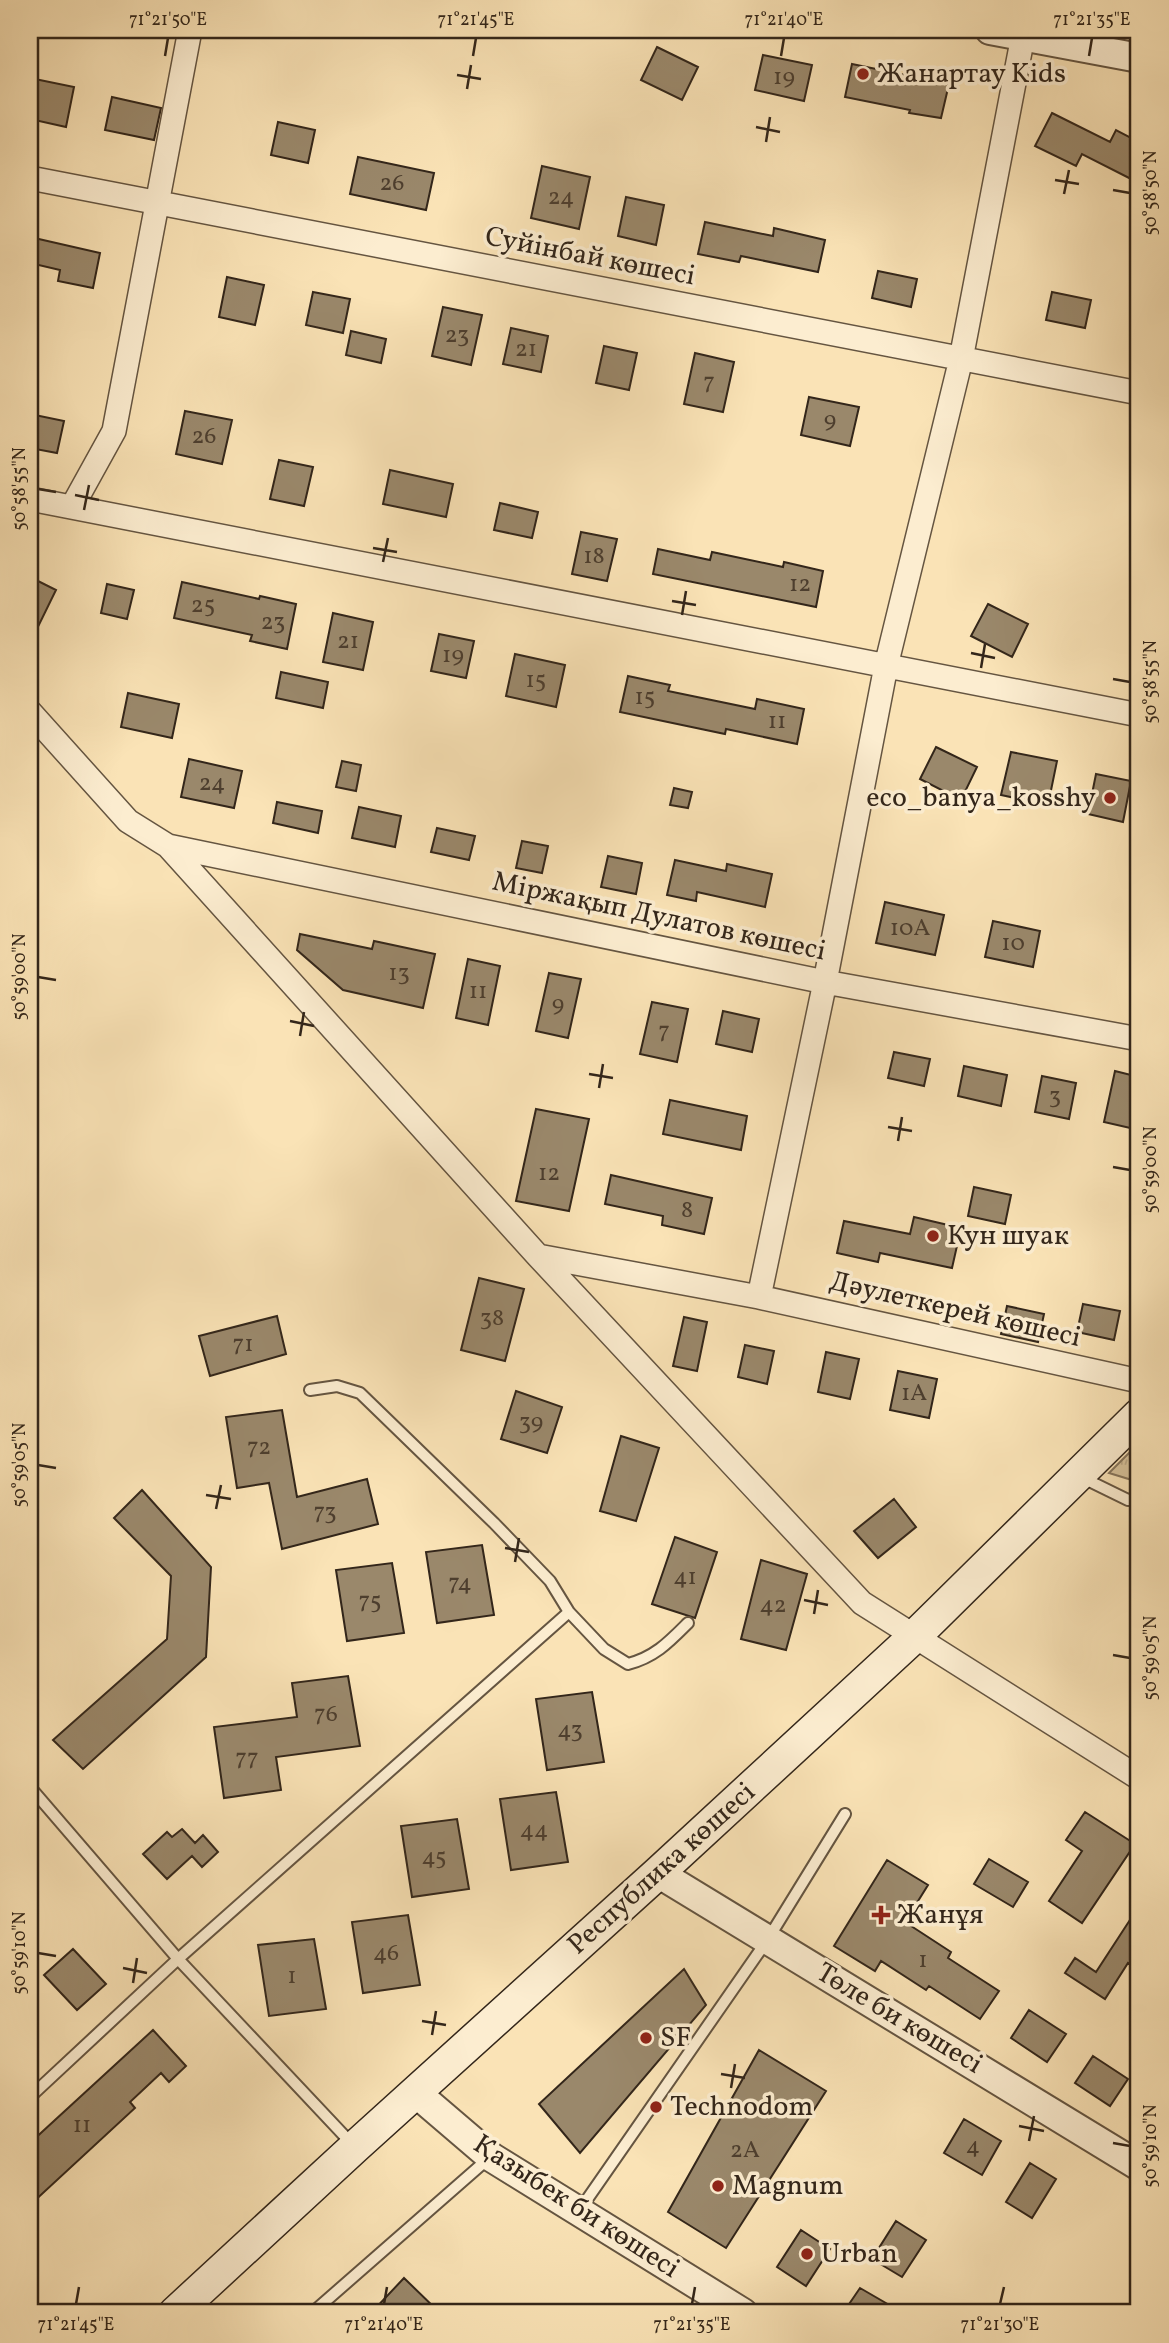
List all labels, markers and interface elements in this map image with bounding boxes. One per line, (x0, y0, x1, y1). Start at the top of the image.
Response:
text: 71°21'50"E (129, 8, 207, 33)
text: 71°21'45"E (438, 8, 515, 33)
text: 71°21'40"E (745, 8, 824, 33)
text: 71°21'35"E (1053, 8, 1131, 33)
place label: Жанартау Kids (877, 55, 1066, 94)
house number: 19 (773, 61, 795, 95)
marker: Жанартау Kids (855, 66, 871, 82)
text: 50°58'50"N (1139, 150, 1164, 236)
house number: 26 (379, 167, 405, 201)
house number: 24 (548, 181, 574, 215)
street label: Суйінбай көшесі (482, 218, 698, 296)
house number: 23 (445, 319, 469, 353)
house number: 21 (515, 333, 537, 367)
house number: 7 (703, 366, 715, 400)
house number: 9 (824, 404, 836, 438)
house number: 26 (191, 420, 217, 454)
text: 50°58'55"N (8, 447, 33, 531)
house number: 18 (583, 540, 605, 574)
house number: 12 (789, 568, 811, 602)
house number: 25 (191, 589, 215, 623)
house number: 23 (261, 606, 285, 640)
house number: 21 (337, 625, 359, 659)
house number: 19 (442, 639, 464, 673)
text: 50°58'55"N (1139, 640, 1164, 724)
house number: 15 (526, 664, 546, 698)
house number: 15 (635, 681, 655, 715)
house number: 11 (768, 705, 786, 739)
house number: 24 (199, 767, 225, 801)
place label: eco_banya_kosshy (866, 779, 1096, 818)
marker: eco_banya_kosshy (1102, 790, 1118, 806)
street label: Міржақып Дулатов көшесі (489, 863, 829, 971)
house number: 10А (890, 912, 930, 946)
house number: 10 (1001, 927, 1025, 961)
text: 50°59'00"N (8, 933, 33, 1021)
house number: 13 (388, 957, 410, 991)
house number: 11 (469, 975, 487, 1009)
house number: 9 (552, 988, 564, 1022)
house number: 7 (658, 1015, 670, 1049)
house number: 3 (1049, 1080, 1061, 1114)
text: 50°59'00"N (1139, 1126, 1164, 1214)
house number: 12 (538, 1157, 560, 1191)
house number: 8 (681, 1194, 693, 1228)
place label: Кун шуак (947, 1217, 1069, 1256)
marker: Кун шуак (925, 1228, 941, 1244)
street label: Дәулеткерей көшесі (826, 1262, 1084, 1358)
house number: 38 (480, 1302, 504, 1336)
house number: 71 (233, 1328, 253, 1362)
house number: 1А (901, 1377, 927, 1411)
house number: 39 (519, 1406, 543, 1440)
text: 50°59'05"N (8, 1423, 33, 1507)
house number: 72 (247, 1431, 271, 1465)
house number: 73 (313, 1496, 337, 1530)
house number: 41 (673, 1561, 697, 1595)
house number: 74 (448, 1567, 472, 1601)
house number: 75 (358, 1585, 382, 1619)
house number: 42 (759, 1589, 787, 1623)
text: 50°59'05"N (1139, 1616, 1164, 1700)
house number: 76 (314, 1698, 338, 1732)
house number: 43 (557, 1714, 583, 1748)
house number: 77 (235, 1742, 259, 1776)
street label: Республика көшесі (559, 1774, 765, 1964)
house number: 44 (520, 1814, 548, 1848)
house number: 45 (421, 1841, 447, 1875)
place label: Жанұя (897, 1896, 983, 1935)
marker: Жанұя (871, 1905, 891, 1925)
text: 50°59'10"N (8, 1911, 33, 1995)
house number: 46 (373, 1937, 399, 1971)
house number: 1 (918, 1944, 928, 1978)
street label: Төле би көшесі (808, 1954, 990, 2084)
house number: 1 (287, 1960, 297, 1994)
place label: SF (660, 2019, 691, 2058)
marker: SF (638, 2030, 654, 2046)
place label: Technodom (670, 2088, 813, 2127)
marker: Technodom (648, 2099, 664, 2115)
text: 50°59'10"N (1139, 2104, 1164, 2188)
house number: 11 (73, 2109, 91, 2143)
street label: Қазыбек би көшесі (465, 2126, 687, 2288)
house number: 4 (966, 2130, 980, 2164)
house number: 2А (730, 2134, 760, 2168)
place label: Magnum (732, 2167, 844, 2206)
marker: Magnum (710, 2178, 726, 2194)
place label: Urban (821, 2235, 898, 2274)
marker: Urban (799, 2246, 815, 2262)
text: 71°21'45"E (38, 2313, 115, 2338)
text: 71°21'40"E (345, 2313, 424, 2338)
text: 71°21'35"E (653, 2313, 731, 2338)
text: 71°21'30"E (961, 2313, 1040, 2338)

